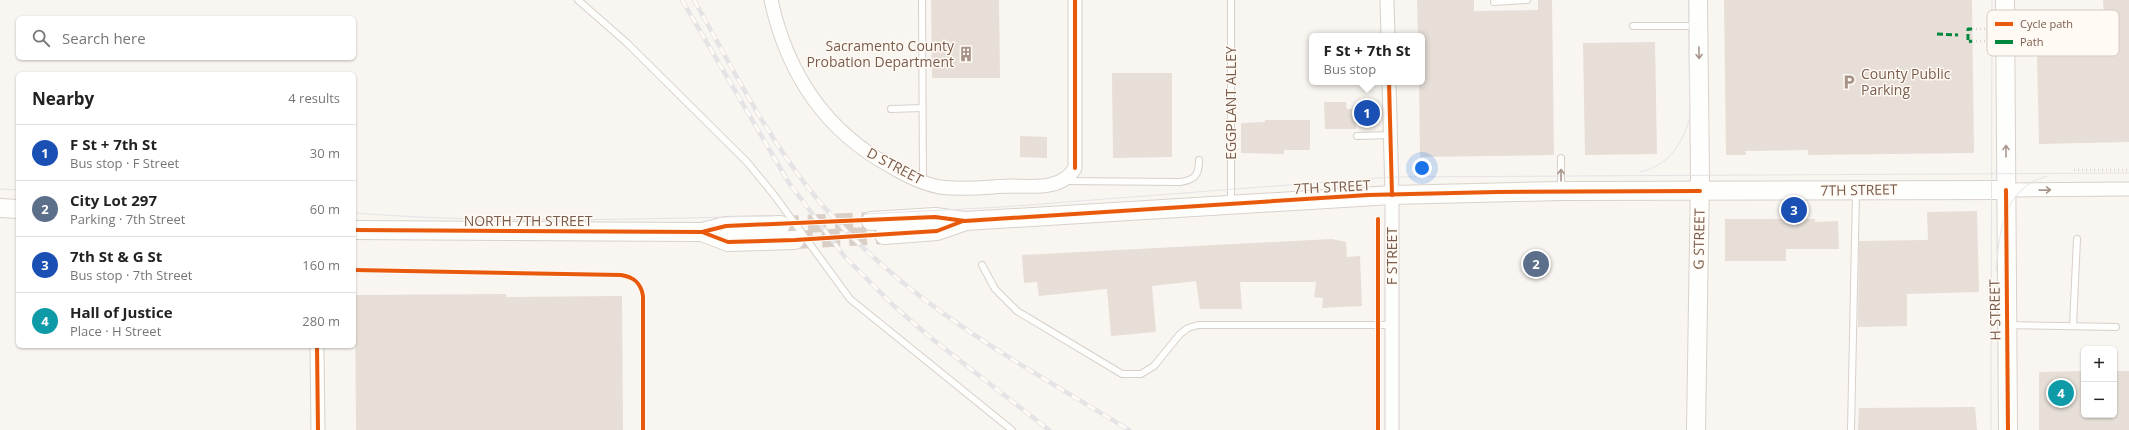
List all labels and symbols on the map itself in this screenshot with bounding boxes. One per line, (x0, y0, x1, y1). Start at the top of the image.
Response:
legend (1987, 10, 2119, 56)
text: Cycle path (2020, 16, 2073, 31)
text: Path (2020, 34, 2043, 49)
place label: Sacramento County Probation Department (806, 36, 955, 71)
building icon: Sacramento County Probation Department (957, 45, 975, 63)
street label: EGGPLANT ALLEY (1221, 46, 1240, 160)
one-way arrow (1695, 46, 1702, 59)
place label: County Public Parking (1861, 64, 1951, 99)
parking icon: County Public Parking (1840, 73, 1858, 91)
pin: 1 (1354, 98, 1380, 128)
street label: D STREET (864, 143, 927, 188)
one-way arrow (2002, 145, 2010, 158)
your location (1412, 158, 1432, 178)
one-way arrow (1557, 169, 1565, 182)
street label: 7TH STREET (1293, 175, 1371, 198)
street label: 7TH STREET (1820, 179, 1898, 200)
one-way arrow (2038, 186, 2051, 194)
pin: 3 (1781, 195, 1807, 225)
street label: G STREET (1688, 208, 1709, 270)
street label: NORTH 7TH STREET (464, 211, 593, 230)
street label: F STREET (1382, 227, 1401, 285)
pin: 2 (1523, 249, 1549, 279)
street label: H STREET (1984, 279, 2005, 341)
pin: 4 (2048, 378, 2074, 408)

